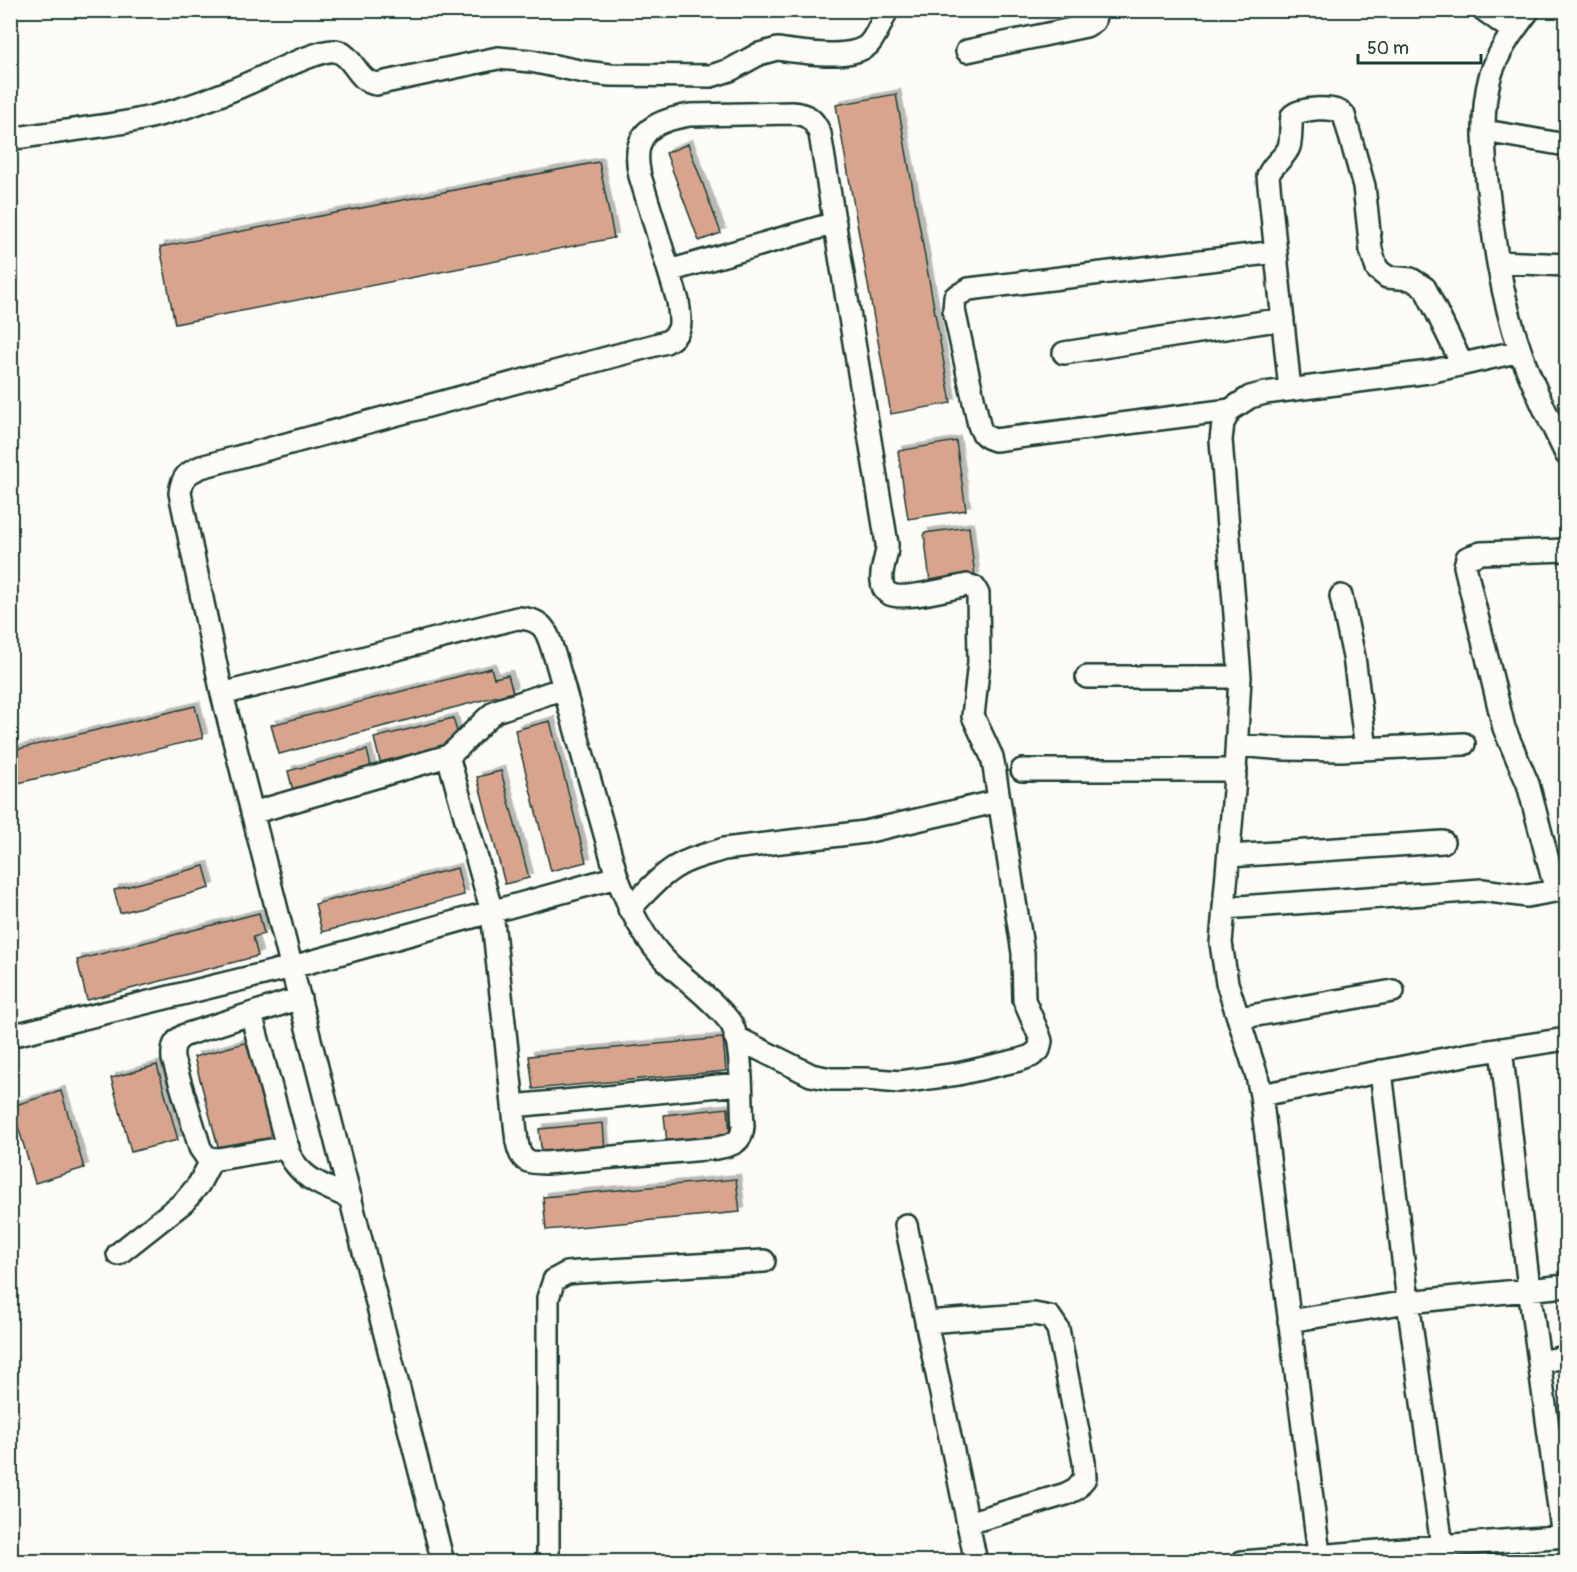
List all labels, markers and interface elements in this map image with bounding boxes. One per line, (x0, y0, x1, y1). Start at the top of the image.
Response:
scale bar (1358, 27, 1481, 65)
text: 50 m (1367, 37, 1409, 60)

